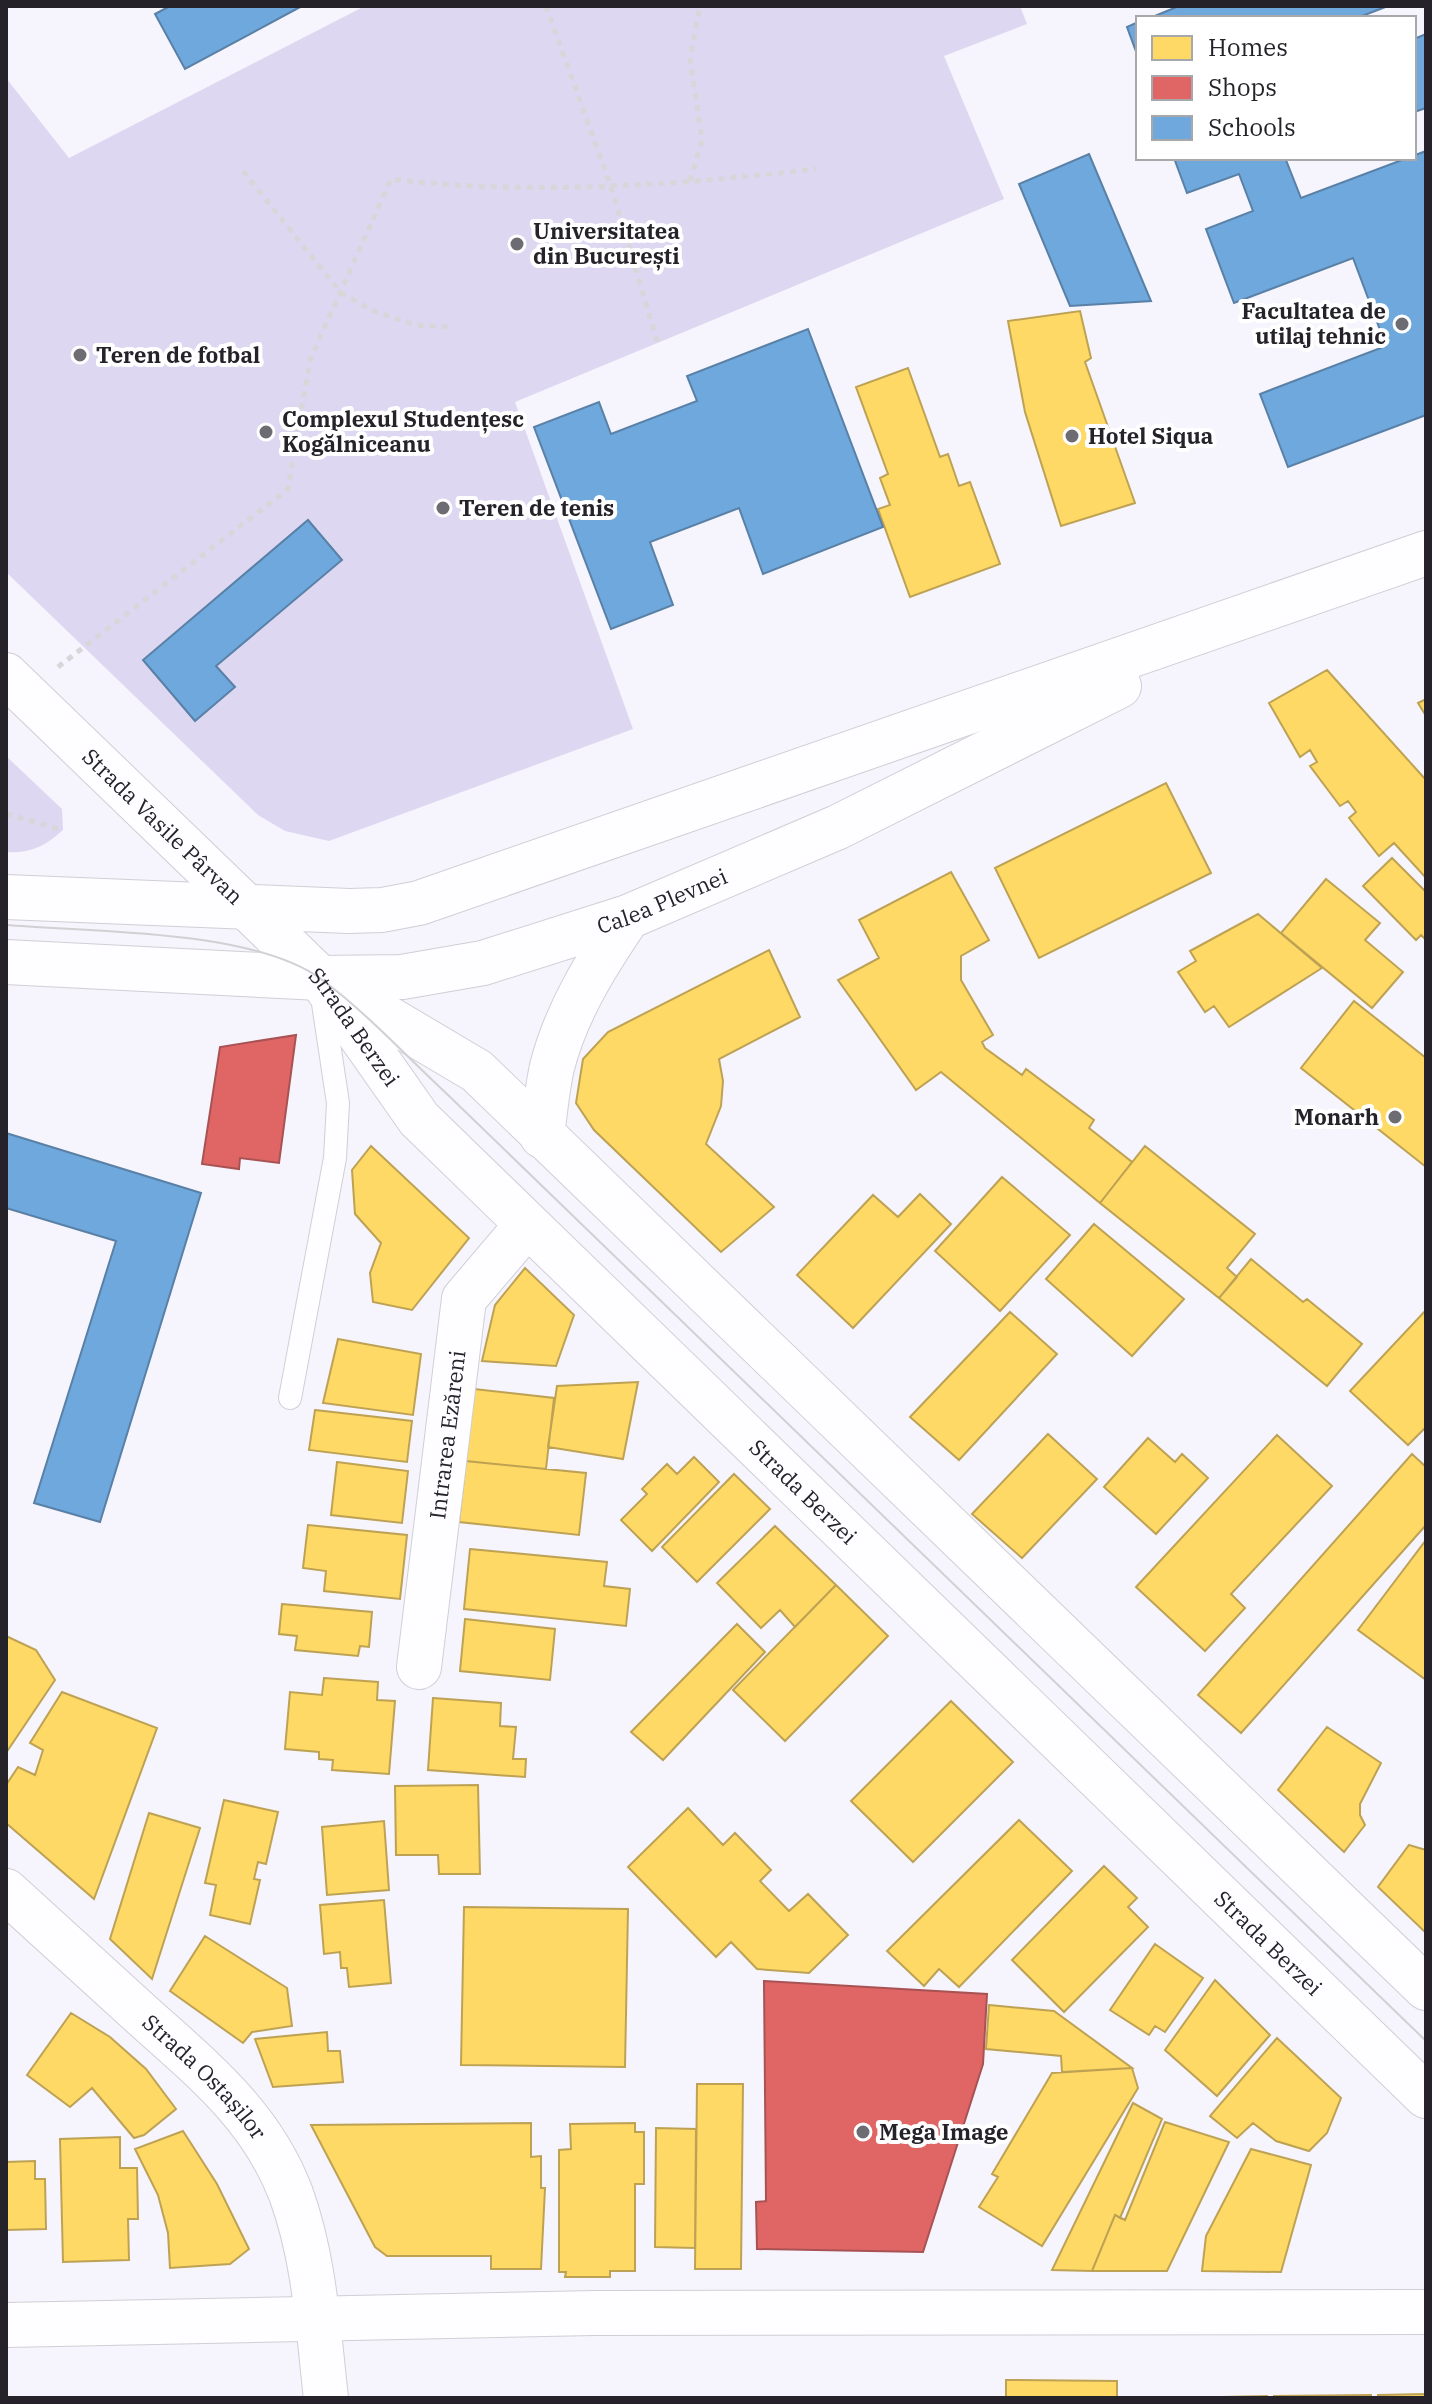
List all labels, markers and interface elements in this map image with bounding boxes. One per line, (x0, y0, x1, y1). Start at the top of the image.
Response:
legend (1136, 16, 1416, 160)
text: Homes (1208, 31, 1288, 63)
text: Shops (1208, 71, 1277, 103)
text: Schools (1208, 111, 1296, 143)
place label: Universitatea din București (533, 216, 680, 271)
marker: Universitatea din București (508, 235, 526, 253)
place label: Facultatea de utilaj tehnic (1241, 296, 1386, 350)
marker: Facultatea de utilaj tehnic (1393, 315, 1411, 333)
place label: Teren de fotbal (96, 340, 260, 369)
marker: Teren de fotbal (71, 346, 89, 364)
place label: Complexul Studențesc Kogălniceanu (282, 404, 524, 458)
place label: Hotel Siqua (1088, 421, 1213, 450)
marker: Complexul Studențesc Kogălniceanu (257, 423, 275, 441)
marker: Hotel Siqua (1063, 427, 1081, 445)
place label: Teren de tenis (459, 493, 614, 522)
marker: Teren de tenis (434, 499, 452, 517)
street label: Strada Vasile Pârvan (77, 742, 250, 910)
street label: Calea Plevnei (593, 861, 731, 940)
street label: Strada Berzei (303, 960, 407, 1092)
place label: Monarh (1294, 1102, 1379, 1131)
marker: Monarh (1386, 1108, 1404, 1126)
street label: Intrarea Ezăreni (422, 1348, 472, 1521)
street label: Strada Berzei (744, 1433, 864, 1550)
street label: Strada Berzei (1209, 1884, 1329, 2002)
street label: Strada Ostașilor (137, 2007, 274, 2145)
place label: Mega Image (879, 2117, 1008, 2146)
marker: Mega Image (854, 2123, 872, 2141)

